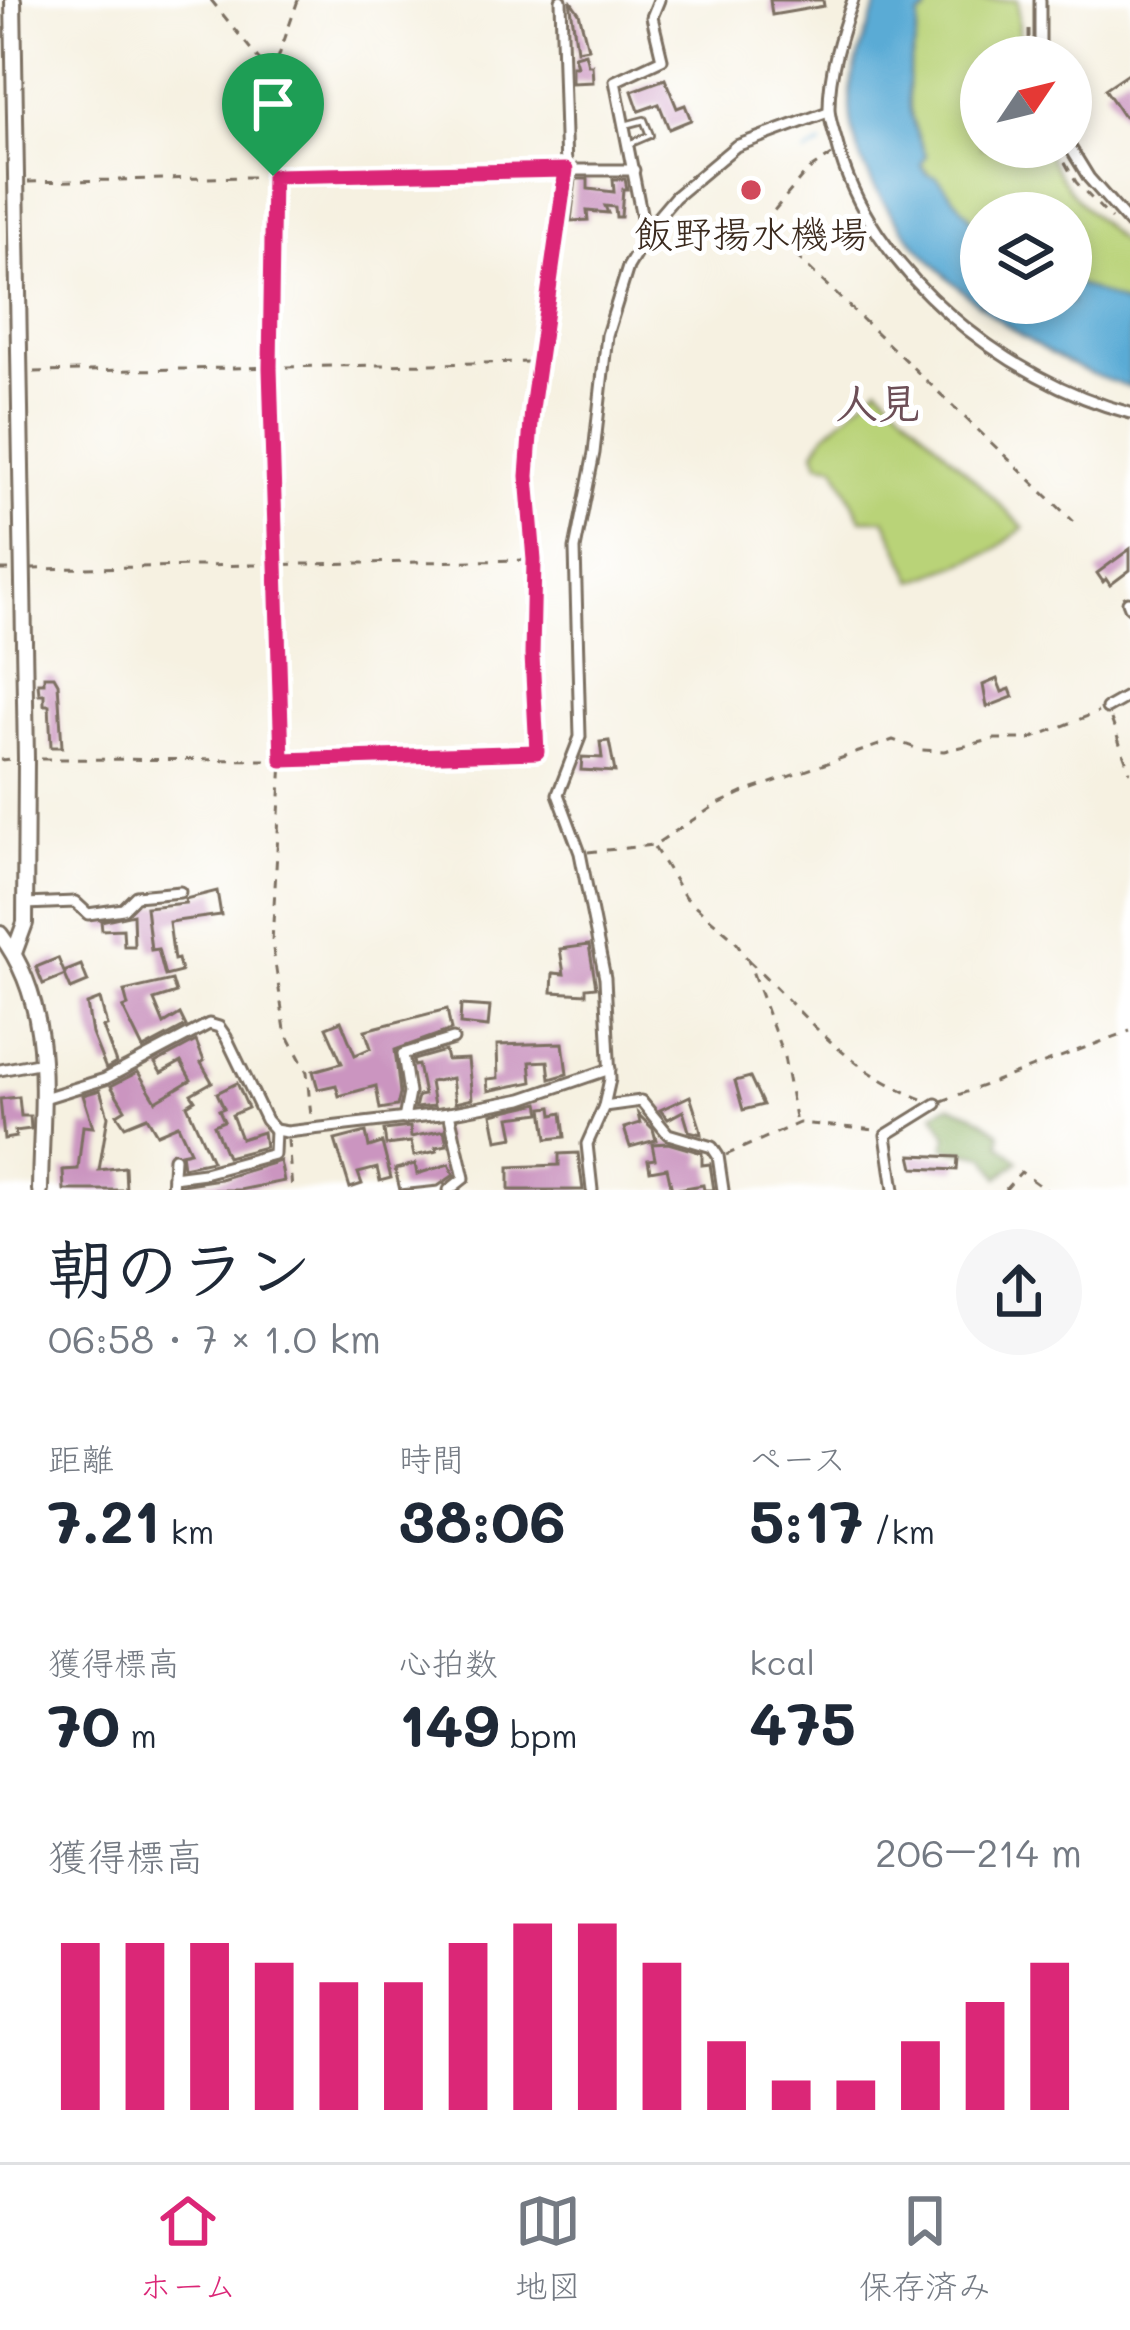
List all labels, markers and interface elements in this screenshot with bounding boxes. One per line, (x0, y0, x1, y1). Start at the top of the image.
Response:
north arrow (960, 36, 1092, 168)
map controls (960, 36, 1092, 324)
pin (222, 53, 324, 176)
icon: arrive (240, 71, 306, 137)
marker: 飯野揚水機場 (738, 177, 764, 203)
button: layers (960, 192, 1092, 324)
place label: 飯野揚水機場 (634, 207, 868, 258)
district label: 人見 (836, 374, 920, 429)
text: 朝のラン (48, 1224, 312, 1310)
button: share (956, 1229, 1082, 1355)
text: 06:58 · 7 × 1.0 km (48, 1312, 381, 1363)
text: 距離 (48, 1436, 114, 1479)
text: 時間 (399, 1436, 465, 1479)
text: ペース (749, 1436, 846, 1479)
text: 7.21 (48, 1481, 160, 1559)
text: 38:06 (399, 1481, 566, 1559)
text: 5:17 (749, 1481, 863, 1559)
text: km (160, 1509, 214, 1552)
text: /km (863, 1509, 935, 1552)
text: 獲得標高 (48, 1640, 180, 1683)
text: 心拍数 (399, 1640, 498, 1683)
text: kcal (749, 1640, 815, 1683)
text: 475 (749, 1683, 856, 1761)
text: 70 (48, 1685, 120, 1763)
text: 149 (399, 1685, 499, 1763)
text: m (120, 1713, 157, 1756)
text: bpm (499, 1713, 578, 1756)
text: 206–214 m (875, 1826, 1082, 1877)
text: 獲得標高 (48, 1830, 204, 1881)
tab: ホーム (139, 2188, 237, 2308)
tab: 地図 (515, 2188, 581, 2308)
tab: 保存済み (859, 2188, 991, 2308)

